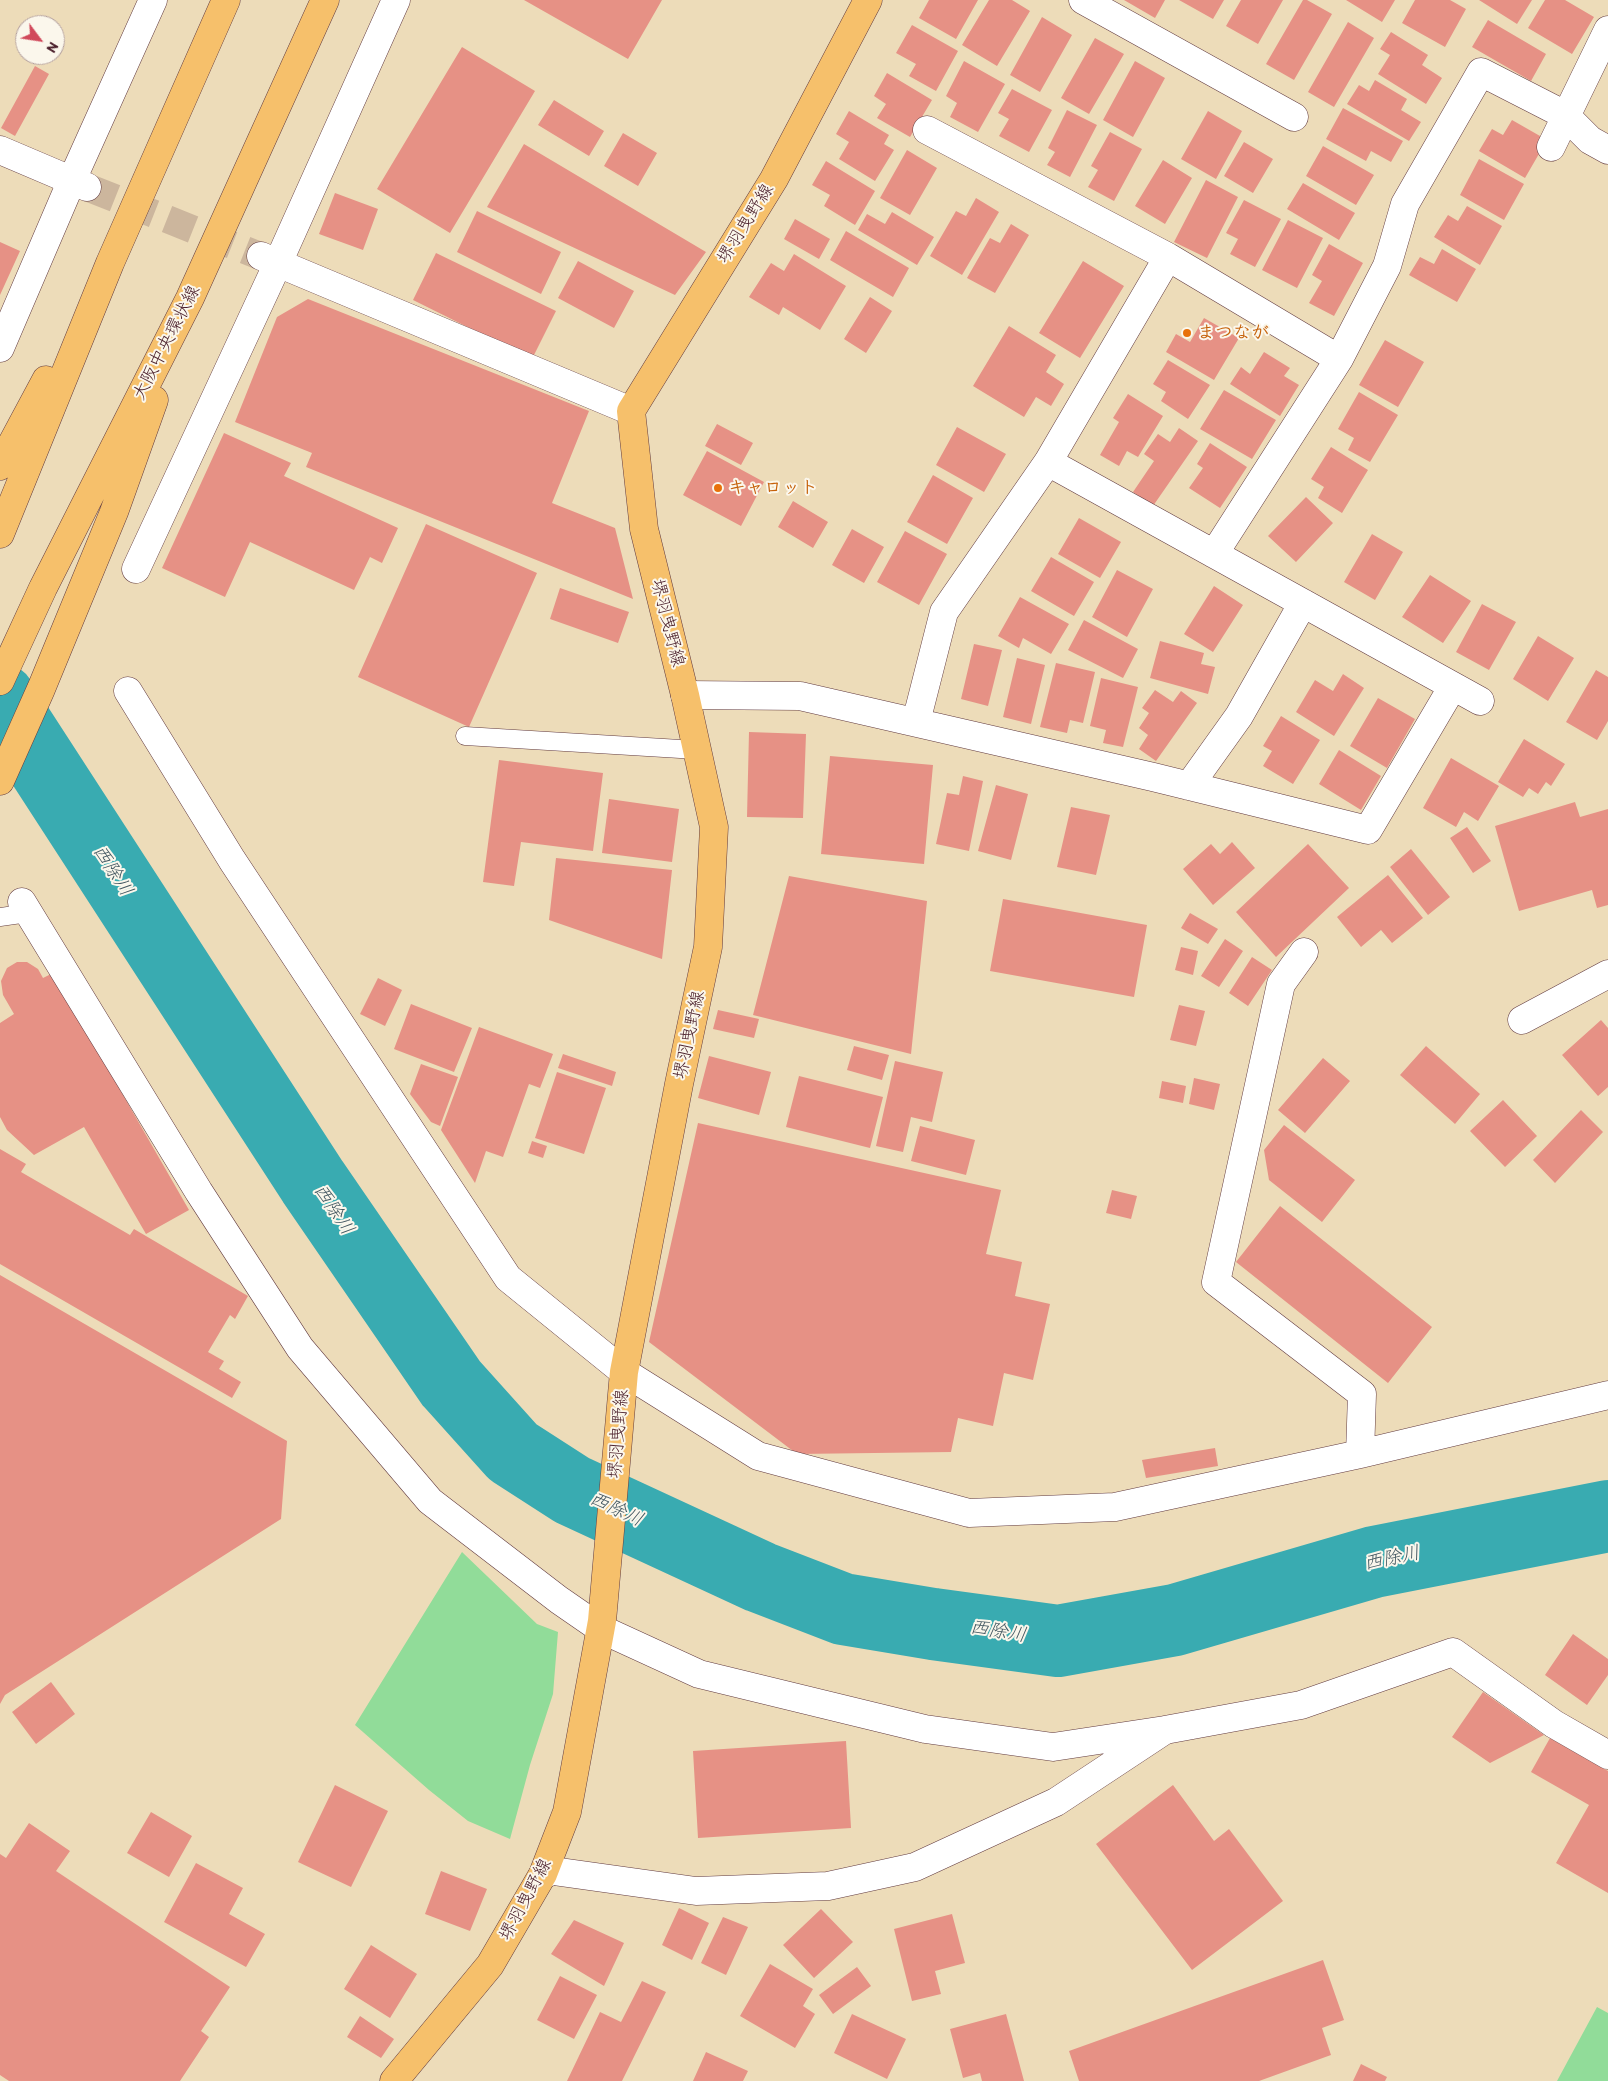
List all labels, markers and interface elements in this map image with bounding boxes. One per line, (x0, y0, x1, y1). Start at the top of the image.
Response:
north arrow (15, 15, 65, 65)
text: N (43, 39, 62, 56)
street label: 堺羽曳野線 (713, 180, 779, 268)
street label: 大阪中央環状線 (129, 282, 205, 404)
place label: まつなが (1197, 322, 1269, 344)
marker: まつなが (1181, 327, 1193, 339)
place label: キャロット (728, 477, 818, 499)
marker: キャロット (712, 482, 724, 494)
street label: 堺羽曳野線 (646, 577, 688, 669)
water label: 西除川 (87, 841, 137, 901)
street label: 堺羽曳野線 (670, 989, 710, 1081)
water label: 西除川 (308, 1180, 358, 1240)
street label: 堺羽曳野線 (604, 1388, 634, 1480)
water label: 西除川 (585, 1488, 647, 1532)
water label: 西除川 (1362, 1542, 1422, 1576)
water label: 西除川 (968, 1616, 1028, 1648)
street label: 堺羽曳野線 (495, 1855, 557, 1945)

